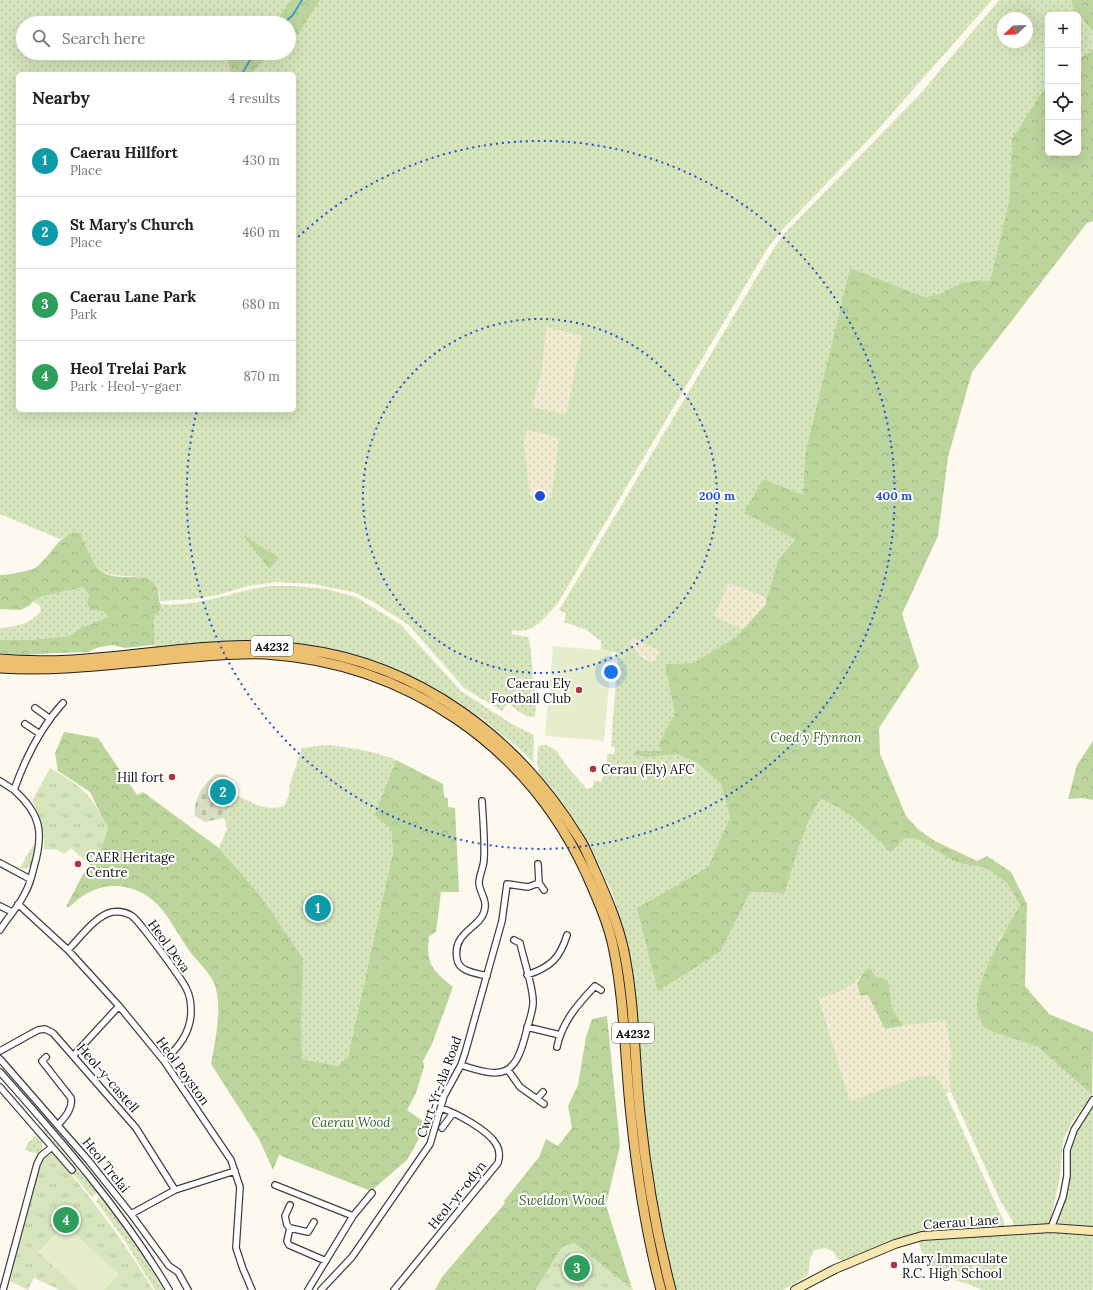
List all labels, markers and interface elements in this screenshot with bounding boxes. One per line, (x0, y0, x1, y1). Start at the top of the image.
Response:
north arrow (997, 12, 1033, 48)
map controls (1045, 12, 1081, 156)
button: + (1045, 12, 1081, 48)
search box (16, 16, 296, 60)
icon: search (30, 27, 52, 49)
text: Search here (62, 29, 145, 48)
button: − (1045, 48, 1081, 84)
button: locate (1045, 84, 1081, 120)
text: Nearby (32, 87, 90, 109)
text: 4 results (229, 90, 280, 107)
button: layers (1045, 120, 1081, 156)
text: Caerau Hillfort (70, 143, 178, 162)
text: 1 (42, 152, 48, 169)
text: 430 m (243, 152, 280, 169)
text: Place (70, 162, 102, 179)
text: St Mary's Church (70, 215, 194, 234)
text: 2 (42, 224, 48, 241)
text: 460 m (242, 224, 280, 241)
text: Place (70, 234, 102, 251)
text: Caerau Lane Park (70, 287, 196, 306)
text: 3 (41, 296, 49, 313)
text: 680 m (242, 296, 280, 313)
text: Park (70, 306, 97, 323)
text: Heol Trelai Park (70, 359, 186, 378)
text: 4 (41, 368, 49, 385)
text: 870 m (244, 368, 280, 385)
text: Park · Heol-y-gaer (70, 378, 181, 395)
text: 200 m (699, 488, 735, 503)
text: 400 m (876, 488, 912, 503)
centre of rings (533, 489, 547, 503)
road number: A4232 (251, 636, 293, 656)
your location (601, 662, 621, 682)
place label: Caerau Ely Football Club (491, 675, 571, 707)
marker: Caerau Ely Football Club (574, 685, 584, 695)
park label: Coed y Ffynnon (770, 729, 862, 746)
place label: Cerau (Ely) AFC (601, 761, 694, 778)
marker: Cerau (Ely) AFC (588, 764, 598, 774)
place label: Hill fort (117, 769, 164, 786)
marker: Hill fort (167, 772, 177, 782)
pin: 2 (210, 777, 236, 807)
place label: CAER Heritage Centre (86, 849, 175, 881)
marker: CAER Heritage Centre (73, 859, 83, 869)
pin: 1 (305, 893, 331, 923)
street label: Heol Deva (144, 916, 194, 976)
road number: A4232 (612, 1023, 654, 1043)
street label: Heol Poyston (153, 1034, 213, 1108)
street label: Cwrt-Yr-Ala Road (413, 1034, 465, 1140)
street label: Heol-y-castell (73, 1040, 143, 1116)
park label: Caerau Wood (311, 1114, 391, 1131)
street label: Heol Trelai (79, 1134, 134, 1196)
street label: Heol-yr-odyn (424, 1157, 490, 1233)
park label: Sweldon Wood (519, 1192, 606, 1209)
pin: 4 (53, 1205, 79, 1235)
street label: Caerau Lane (923, 1211, 999, 1233)
place label: Mary Immaculate R.C. High School (902, 1250, 1008, 1282)
pin: 3 (564, 1253, 590, 1283)
marker: Mary Immaculate R.C. High School (889, 1260, 899, 1270)

